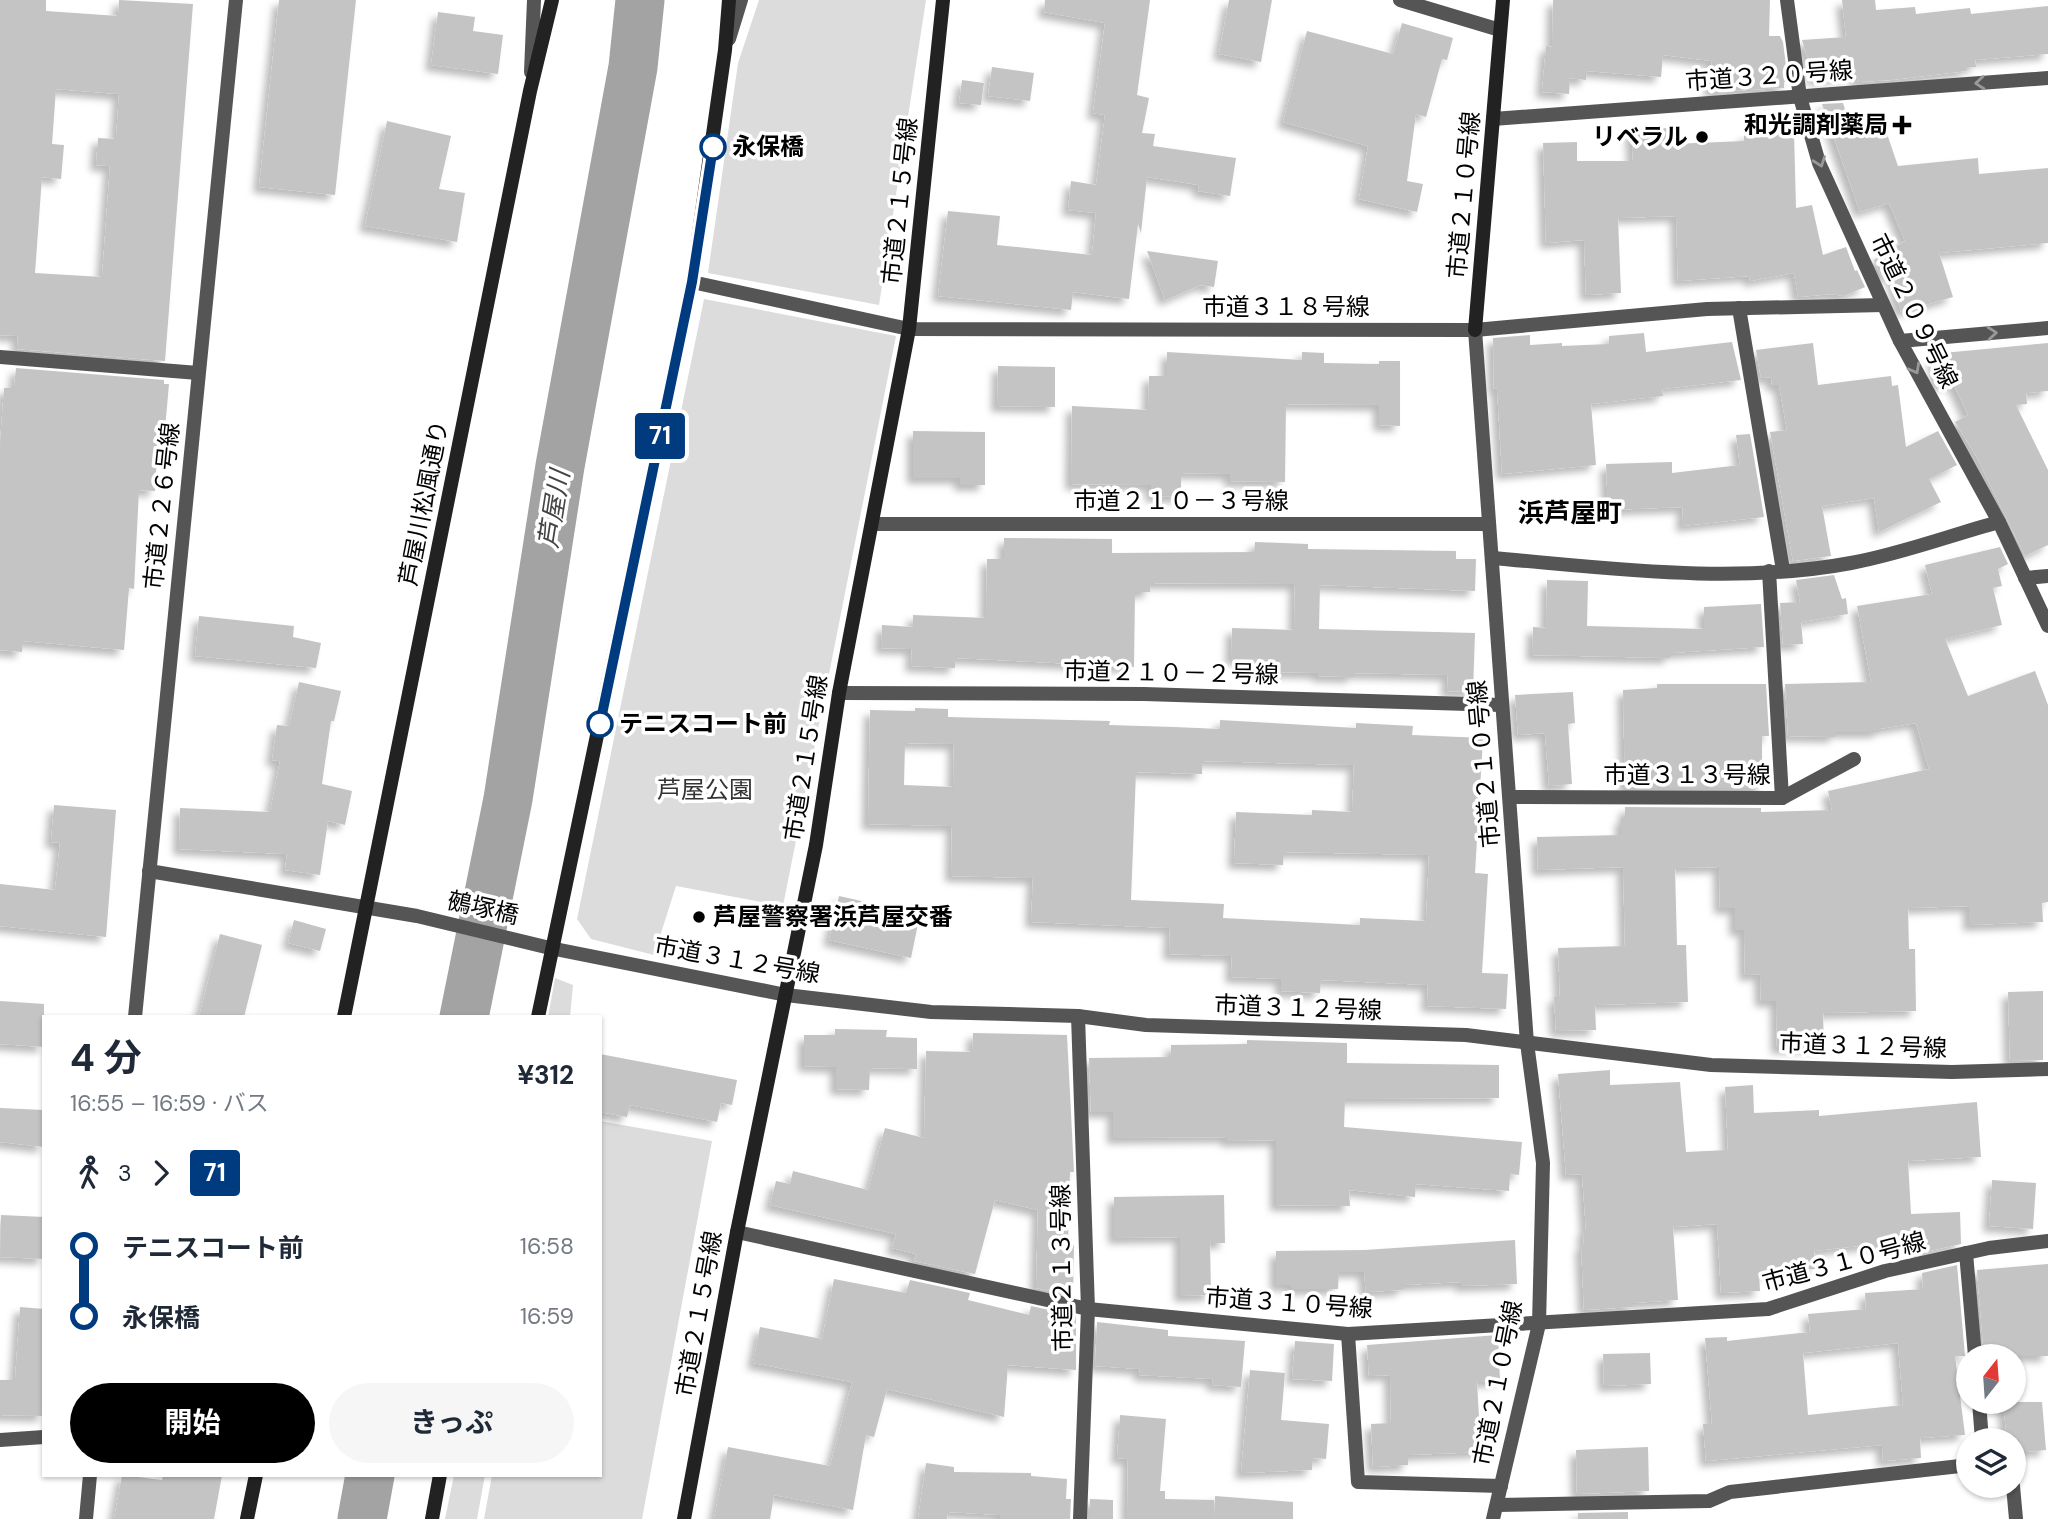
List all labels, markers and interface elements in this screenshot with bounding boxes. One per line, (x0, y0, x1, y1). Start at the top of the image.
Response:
street label: 市道３２０号線 (1684, 54, 1854, 97)
one-way arrow (1974, 75, 1985, 90)
place label: 和光調剤薬局 (1744, 109, 1888, 140)
street label: 市道２１０号線 (1441, 110, 1486, 280)
street label: 市道２１５号線 (875, 116, 924, 286)
marker: 和光調剤薬局 (1894, 117, 1910, 133)
place label: リベラル (1592, 121, 1688, 152)
marker: リベラル (1694, 129, 1710, 145)
place label: 永保橋 (732, 131, 804, 162)
marker: 永保橋 (700, 134, 726, 160)
one-way arrow (1812, 156, 1826, 168)
street label: 市道２０９号線 (1864, 228, 1965, 393)
street label: 市道３１８号線 (1202, 291, 1370, 322)
one-way arrow (1987, 326, 1998, 341)
one-way arrow (1907, 362, 1920, 374)
line badge: 71 (628, 413, 692, 459)
street label: 芦屋川松風通り (392, 417, 455, 588)
text: 71 (649, 420, 671, 451)
street label: 市道２２６号線 (137, 421, 186, 591)
water label: 芦屋川 (531, 465, 577, 550)
street label: 市道２１０－３号線 (1073, 485, 1289, 516)
district label: 浜芦屋町 (1518, 496, 1622, 530)
street label: 市道２１０－２号線 (1063, 655, 1279, 690)
street label: 市道２１５号線 (777, 673, 834, 843)
street label: 市道２１０号線 (1461, 679, 1506, 849)
place label: テニスコート前 (619, 708, 787, 739)
marker: テニスコート前 (587, 711, 613, 737)
street label: 市道３１３号線 (1603, 759, 1771, 790)
park label: 芦屋公園 (657, 774, 753, 805)
street label: 鵺塚橋 (445, 884, 522, 931)
place label: 芦屋警察署浜芦屋交番 (713, 901, 953, 932)
marker: 芦屋警察署浜芦屋交番 (691, 909, 707, 925)
street label: 市道３１２号線 (652, 930, 823, 989)
street label: 市道３１２号線 (1214, 989, 1383, 1026)
street label: 市道３１２号線 (1779, 1027, 1948, 1064)
text: 4 分 (70, 1033, 142, 1083)
text: ¥312 (517, 1058, 574, 1092)
text: 16:55 – 16:59 · バス (70, 1088, 269, 1118)
icon: walk (70, 1154, 108, 1192)
icon: forward (142, 1154, 180, 1192)
text: 71 (204, 1157, 226, 1188)
text: 3 (118, 1158, 132, 1188)
street label: 市道２１３号線 (1045, 1184, 1078, 1352)
street label: 市道３１０号線 (1759, 1225, 1929, 1298)
street label: 市道２１５号線 (669, 1228, 728, 1399)
text: テニスコート前 (122, 1231, 304, 1265)
text: 16:58 (520, 1231, 574, 1261)
street label: 市道３１０号線 (1204, 1281, 1374, 1324)
street label: 市道２１０号線 (1466, 1297, 1529, 1468)
text: 永保橋 (122, 1301, 200, 1335)
text: 16:59 (520, 1301, 574, 1331)
north arrow (1956, 1344, 2026, 1414)
map controls (1956, 1344, 2026, 1498)
button: 開始 (70, 1383, 315, 1463)
button: きっぷ (329, 1383, 574, 1463)
button: layers (1956, 1428, 2026, 1498)

